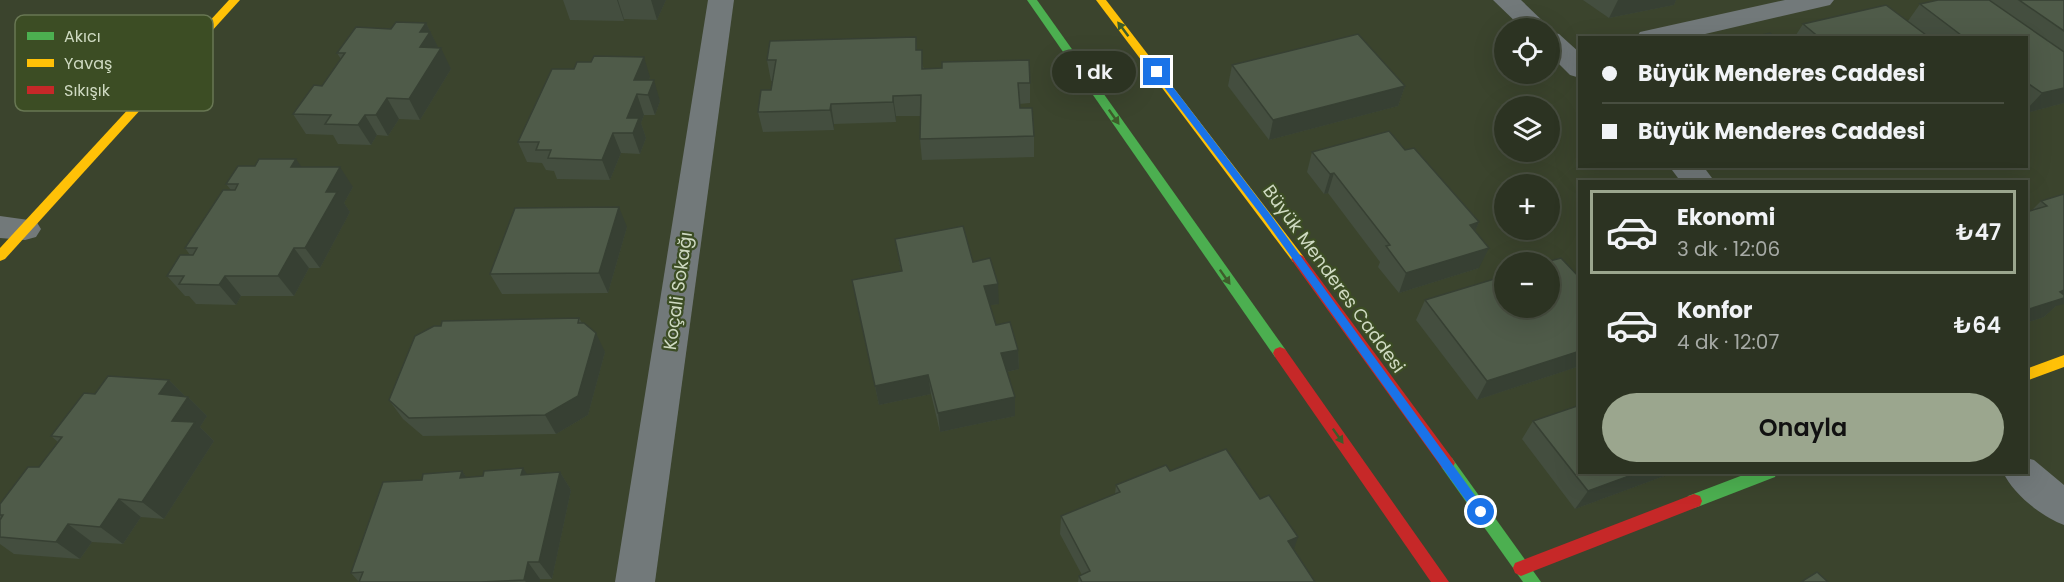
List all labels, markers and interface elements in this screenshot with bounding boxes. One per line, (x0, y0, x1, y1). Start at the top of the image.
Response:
legend (15, 15, 213, 111)
map controls (1494, 18, 1560, 318)
button: locate (1494, 18, 1560, 84)
one-way arrow (1118, 21, 1130, 36)
text: Akıcı (64, 25, 101, 48)
callout: 1 dk (1052, 51, 1136, 93)
text: Yavaş (64, 52, 112, 75)
text: 1 dk (1075, 58, 1113, 86)
route end (1143, 58, 1170, 85)
text: Büyük Menderes Caddesi (1638, 58, 1925, 89)
text: Sıkışık (64, 79, 111, 102)
button: layers (1494, 96, 1560, 162)
one-way arrow (1108, 108, 1120, 124)
text: Büyük Menderes Caddesi (1638, 116, 1925, 147)
button: + (1494, 174, 1560, 240)
street label: Büyük Menderes Caddesi (1258, 179, 1411, 378)
text: Ekonomi (1677, 202, 1775, 233)
icon: car (1605, 205, 1659, 259)
text: ₺47 (1956, 217, 2001, 248)
street label: Koçali Sokağı (657, 230, 698, 352)
text: 3 dk · 12:06 (1677, 235, 1780, 263)
button: − (1494, 252, 1560, 318)
one-way arrow (1219, 268, 1231, 284)
text: Konfor (1677, 295, 1753, 326)
icon: car (1605, 298, 1659, 352)
text: ₺64 (1954, 310, 2001, 341)
text: 4 dk · 12:07 (1677, 328, 1779, 356)
button: Onayla (1602, 393, 2004, 462)
one-way arrow (1332, 428, 1343, 444)
route start (1467, 498, 1494, 525)

